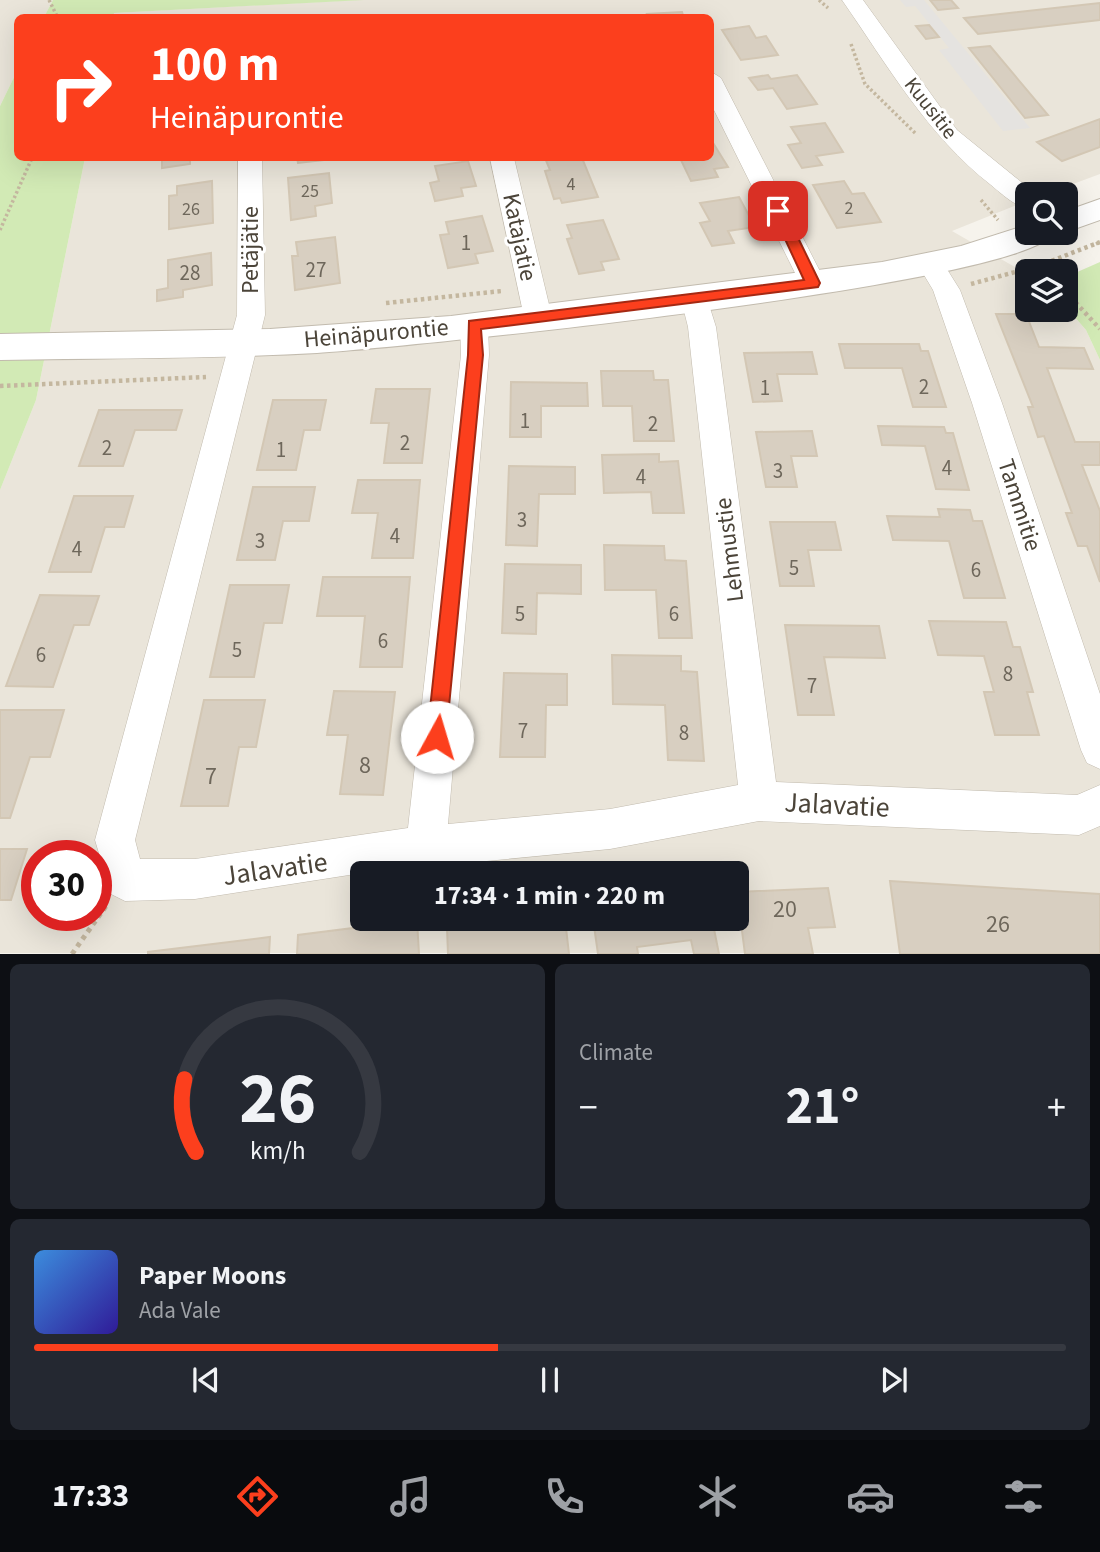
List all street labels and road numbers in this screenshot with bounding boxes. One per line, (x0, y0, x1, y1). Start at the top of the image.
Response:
street label: Kuusitie (897, 71, 965, 145)
street label: Katajatie (493, 190, 546, 284)
street label: Petäjätie (233, 206, 268, 294)
street label: Heinäpurontie (302, 310, 450, 357)
street label: Tammitie (988, 455, 1051, 556)
street label: Lehmustie (706, 496, 753, 604)
street label: Jalavatie (783, 782, 891, 828)
street label: Jalavatie (220, 842, 330, 896)

